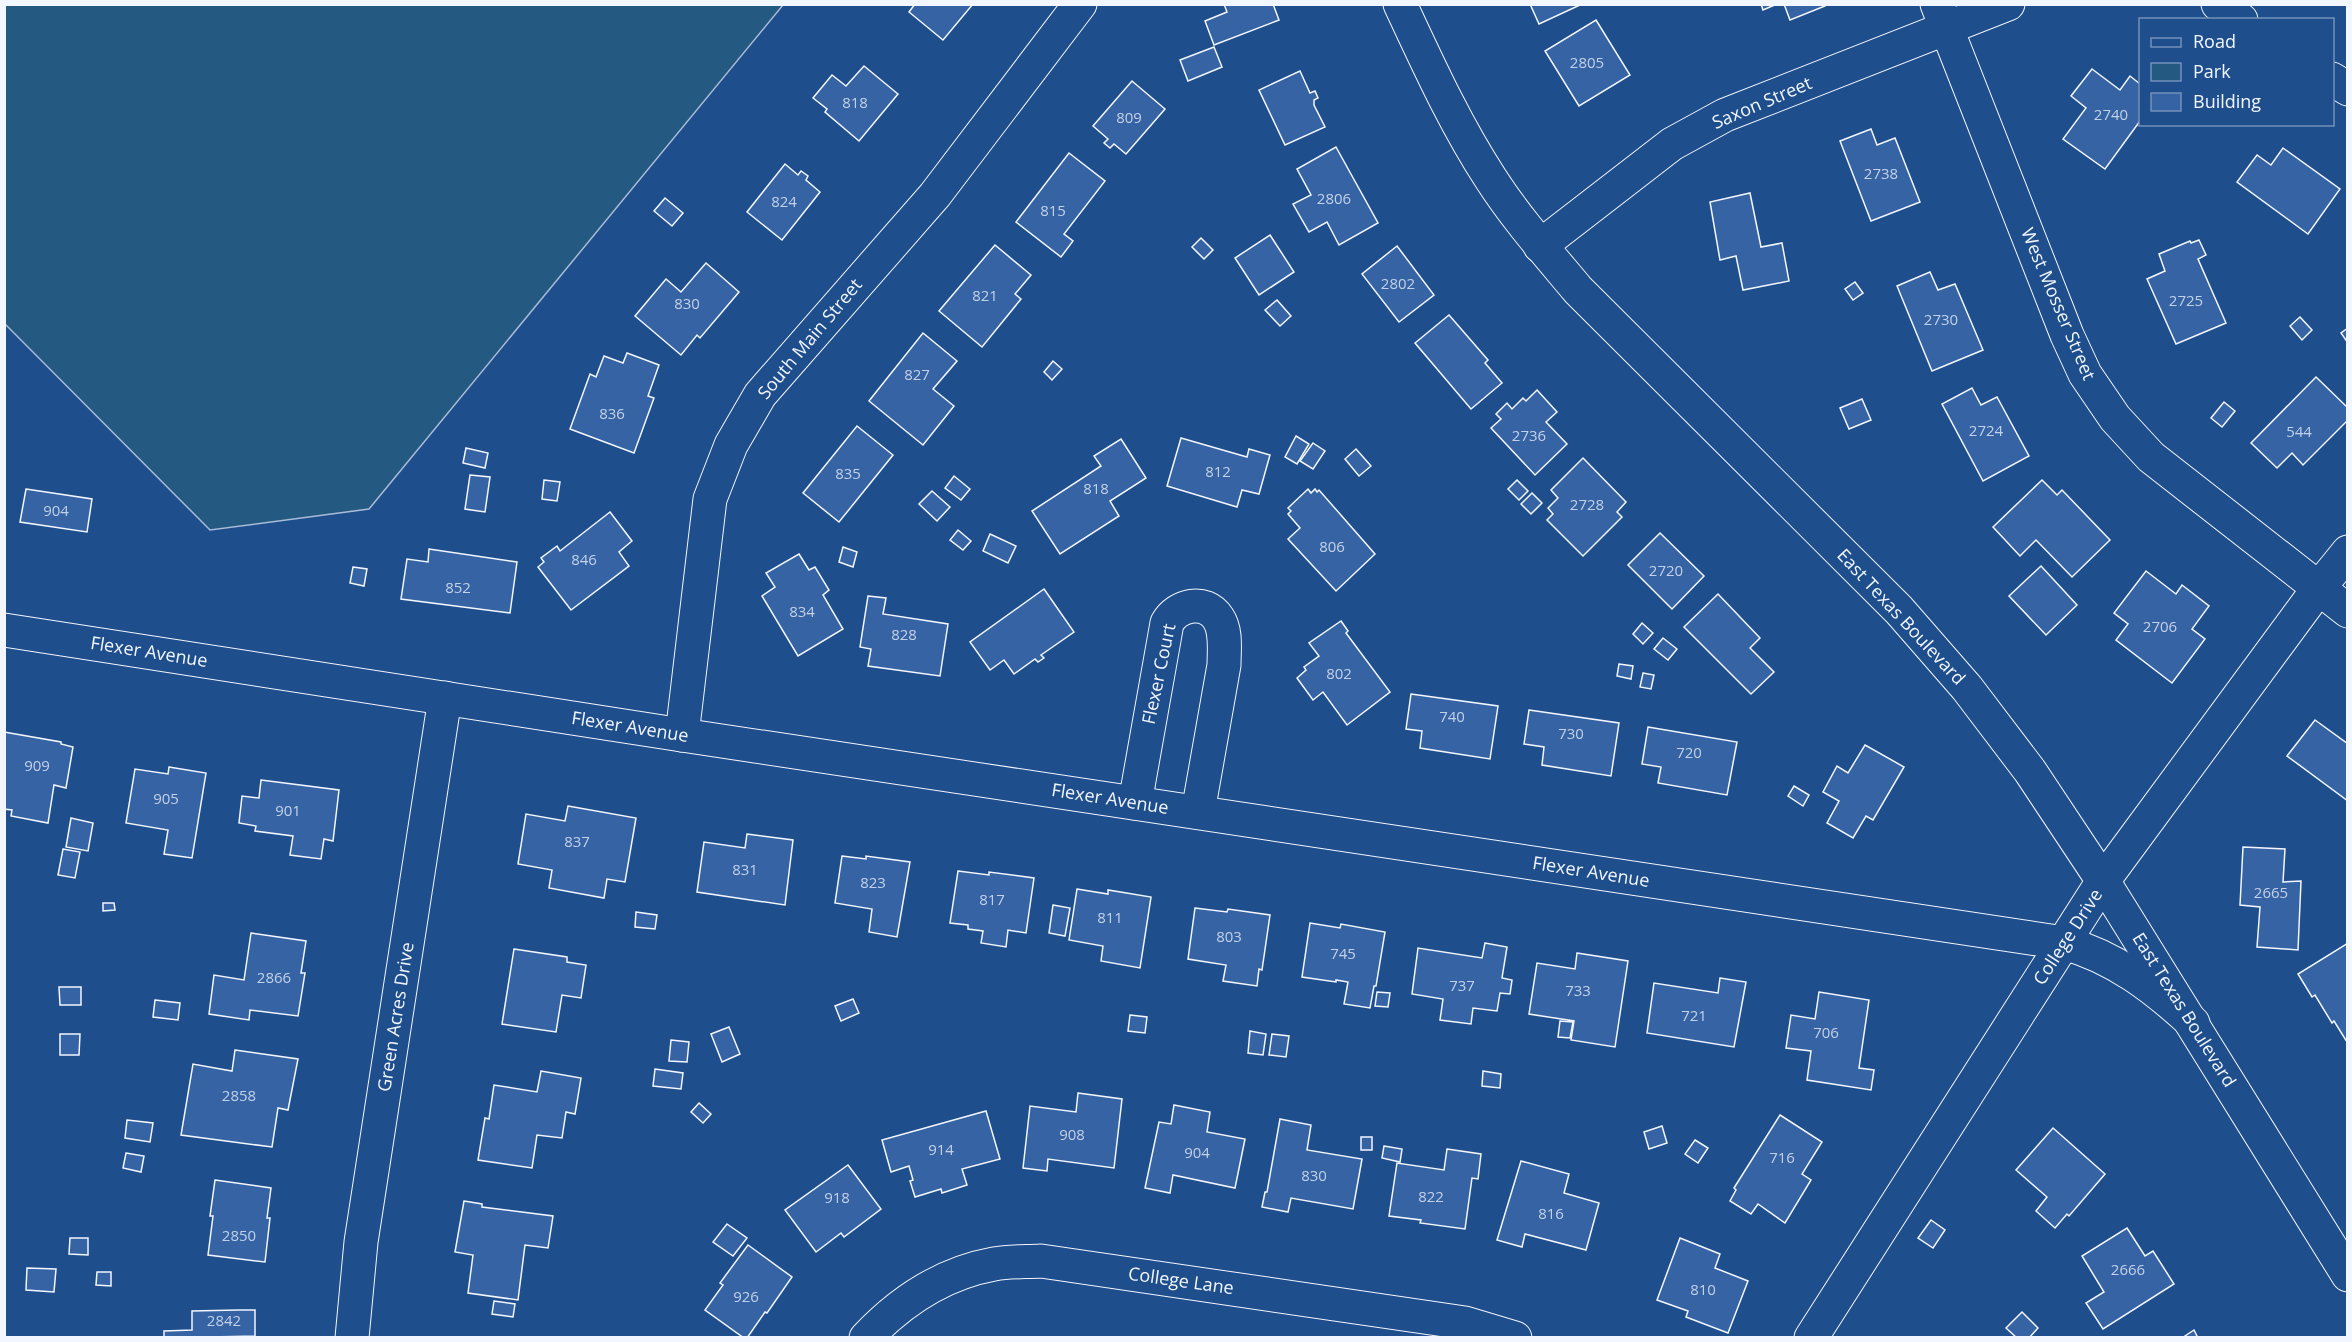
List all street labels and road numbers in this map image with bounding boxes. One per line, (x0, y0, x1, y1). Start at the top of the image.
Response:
street label: Saxon Street (1708, 70, 1815, 134)
street label: West Mosser Street (2016, 224, 2102, 383)
street label: South Main Street (752, 273, 867, 404)
street label: East Texas Boulevard (1832, 543, 1971, 690)
street label: Flexer Court (1136, 621, 1180, 726)
street label: Flexer Avenue (89, 630, 209, 672)
street label: Flexer Avenue (570, 705, 690, 747)
street label: Flexer Avenue (1050, 777, 1170, 819)
street label: Flexer Avenue (1531, 850, 1651, 892)
street label: College Drive (2027, 884, 2107, 989)
street label: East Texas Boulevard (2128, 928, 2242, 1091)
street label: Green Acres Drive (371, 940, 419, 1093)
street label: College Lane (1127, 1261, 1236, 1299)

